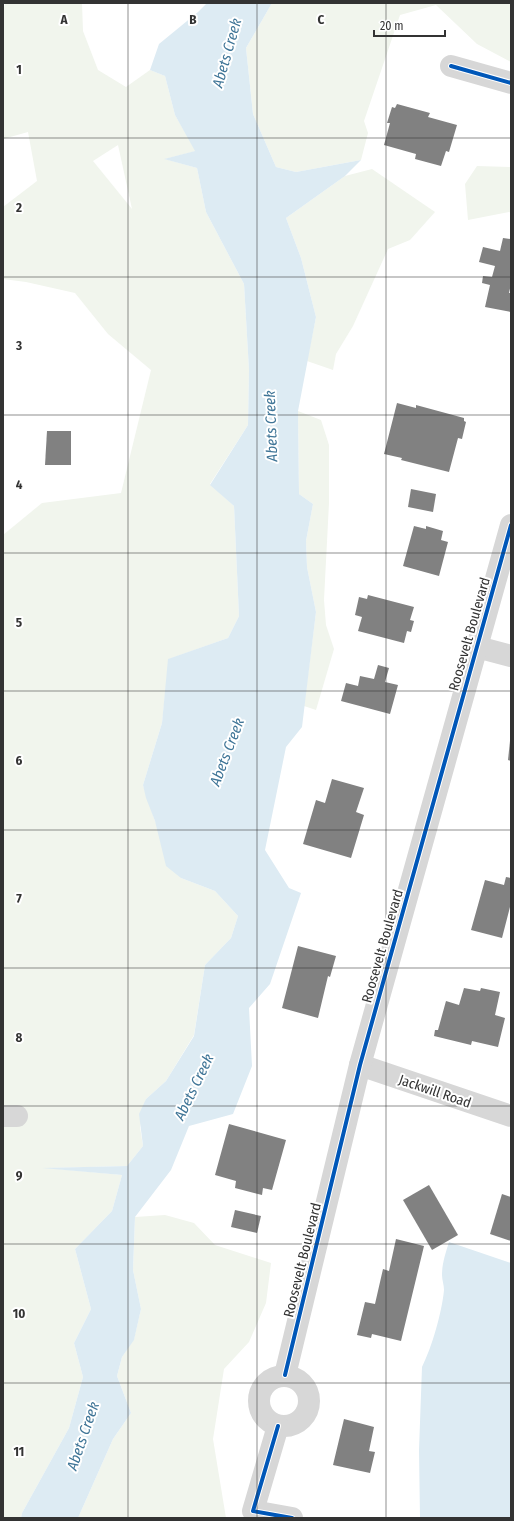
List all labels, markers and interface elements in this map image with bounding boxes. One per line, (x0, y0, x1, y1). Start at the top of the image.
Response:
text: A (59, 12, 68, 27)
text: B (189, 12, 197, 27)
text: C (318, 12, 325, 27)
scale bar (374, 12, 445, 38)
water label: Abets Creek (208, 16, 246, 91)
text: 20 m (380, 19, 404, 33)
text: 1 (16, 62, 22, 77)
text: 2 (15, 200, 22, 215)
text: 3 (15, 338, 22, 353)
water label: Abets Creek (261, 390, 281, 463)
text: 4 (16, 477, 23, 492)
street label: Roosevelt Boulevard (445, 575, 494, 693)
text: 5 (16, 615, 22, 630)
water label: Abets Creek (205, 715, 248, 789)
text: 6 (16, 753, 23, 768)
street label: Roosevelt Boulevard (358, 887, 407, 1005)
text: 7 (16, 891, 22, 906)
text: 8 (16, 1030, 23, 1045)
water label: Abets Creek (170, 1051, 218, 1124)
street label: Jackwill Road (396, 1071, 473, 1112)
text: 9 (16, 1168, 23, 1183)
street label: Roosevelt Boulevard (280, 1201, 325, 1319)
text: 10 (13, 1306, 25, 1321)
water label: Abets Creek (63, 1399, 103, 1474)
text: 11 (14, 1444, 24, 1459)

